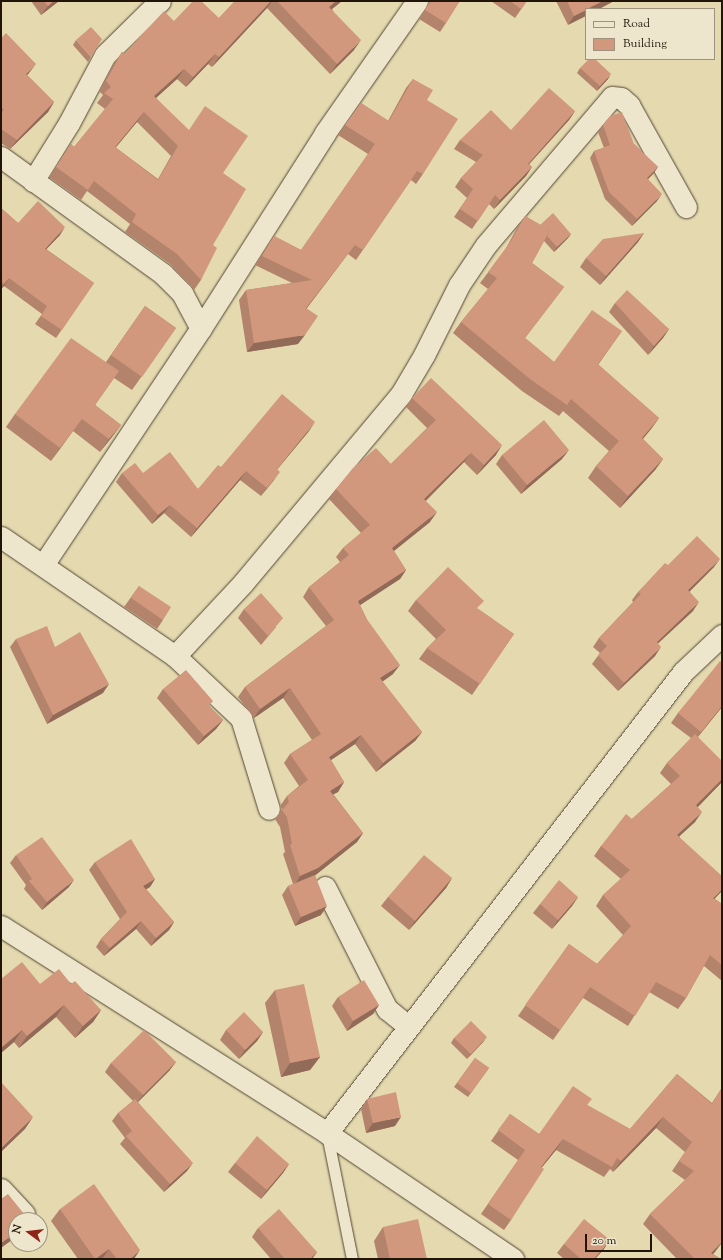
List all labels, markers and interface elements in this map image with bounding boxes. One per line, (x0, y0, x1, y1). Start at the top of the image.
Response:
legend (585, 8, 715, 60)
text: Road (623, 15, 650, 33)
text: Building (623, 35, 667, 53)
north arrow (8, 1212, 48, 1252)
text: N (9, 1223, 26, 1235)
scale bar (587, 1226, 654, 1252)
text: 20 m (592, 1232, 616, 1250)

